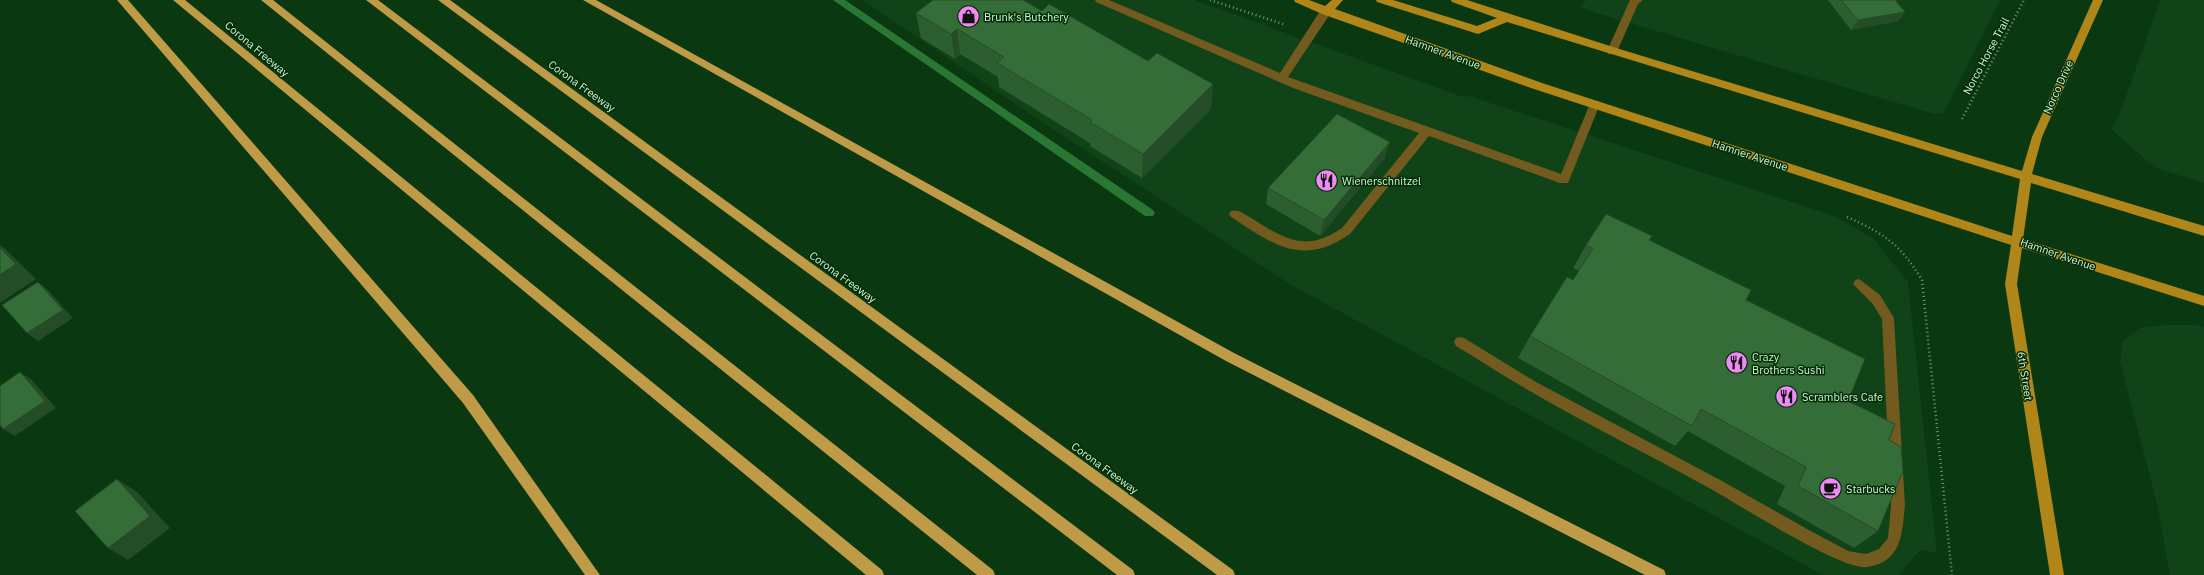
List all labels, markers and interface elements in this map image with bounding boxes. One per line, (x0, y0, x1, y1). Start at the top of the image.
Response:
shop icon: Brunk's Butchery (956, 4, 982, 30)
place label: Brunk's Butchery (984, 10, 1069, 24)
street label: Norco Horse Trail (1960, 15, 2012, 97)
street label: Corona Freeway (222, 18, 292, 80)
street label: Hamner Avenue (1404, 32, 1482, 72)
street label: Corona Freeway (546, 57, 619, 115)
street label: Norco Drive (2040, 58, 2076, 116)
street label: Hamner Avenue (1710, 136, 1790, 174)
restaurant icon: Wienerschnitzel (1313, 168, 1339, 194)
place label: Wienerschnitzel (1342, 174, 1421, 188)
street label: Hamner Avenue (2018, 235, 2098, 273)
street label: Corona Freeway (807, 248, 880, 306)
restaurant icon: Crazy Brothers Sushi (1724, 350, 1750, 376)
place label: Crazy Brothers Sushi (1752, 350, 1824, 377)
street label: 6th Street (2014, 350, 2036, 402)
restaurant icon: Scramblers Cafe (1774, 384, 1800, 410)
place label: Scramblers Cafe (1802, 390, 1883, 404)
street label: Corona Freeway (1069, 439, 1142, 497)
cafe icon: Starbucks (1818, 476, 1844, 502)
place label: Starbucks (1846, 482, 1895, 496)

